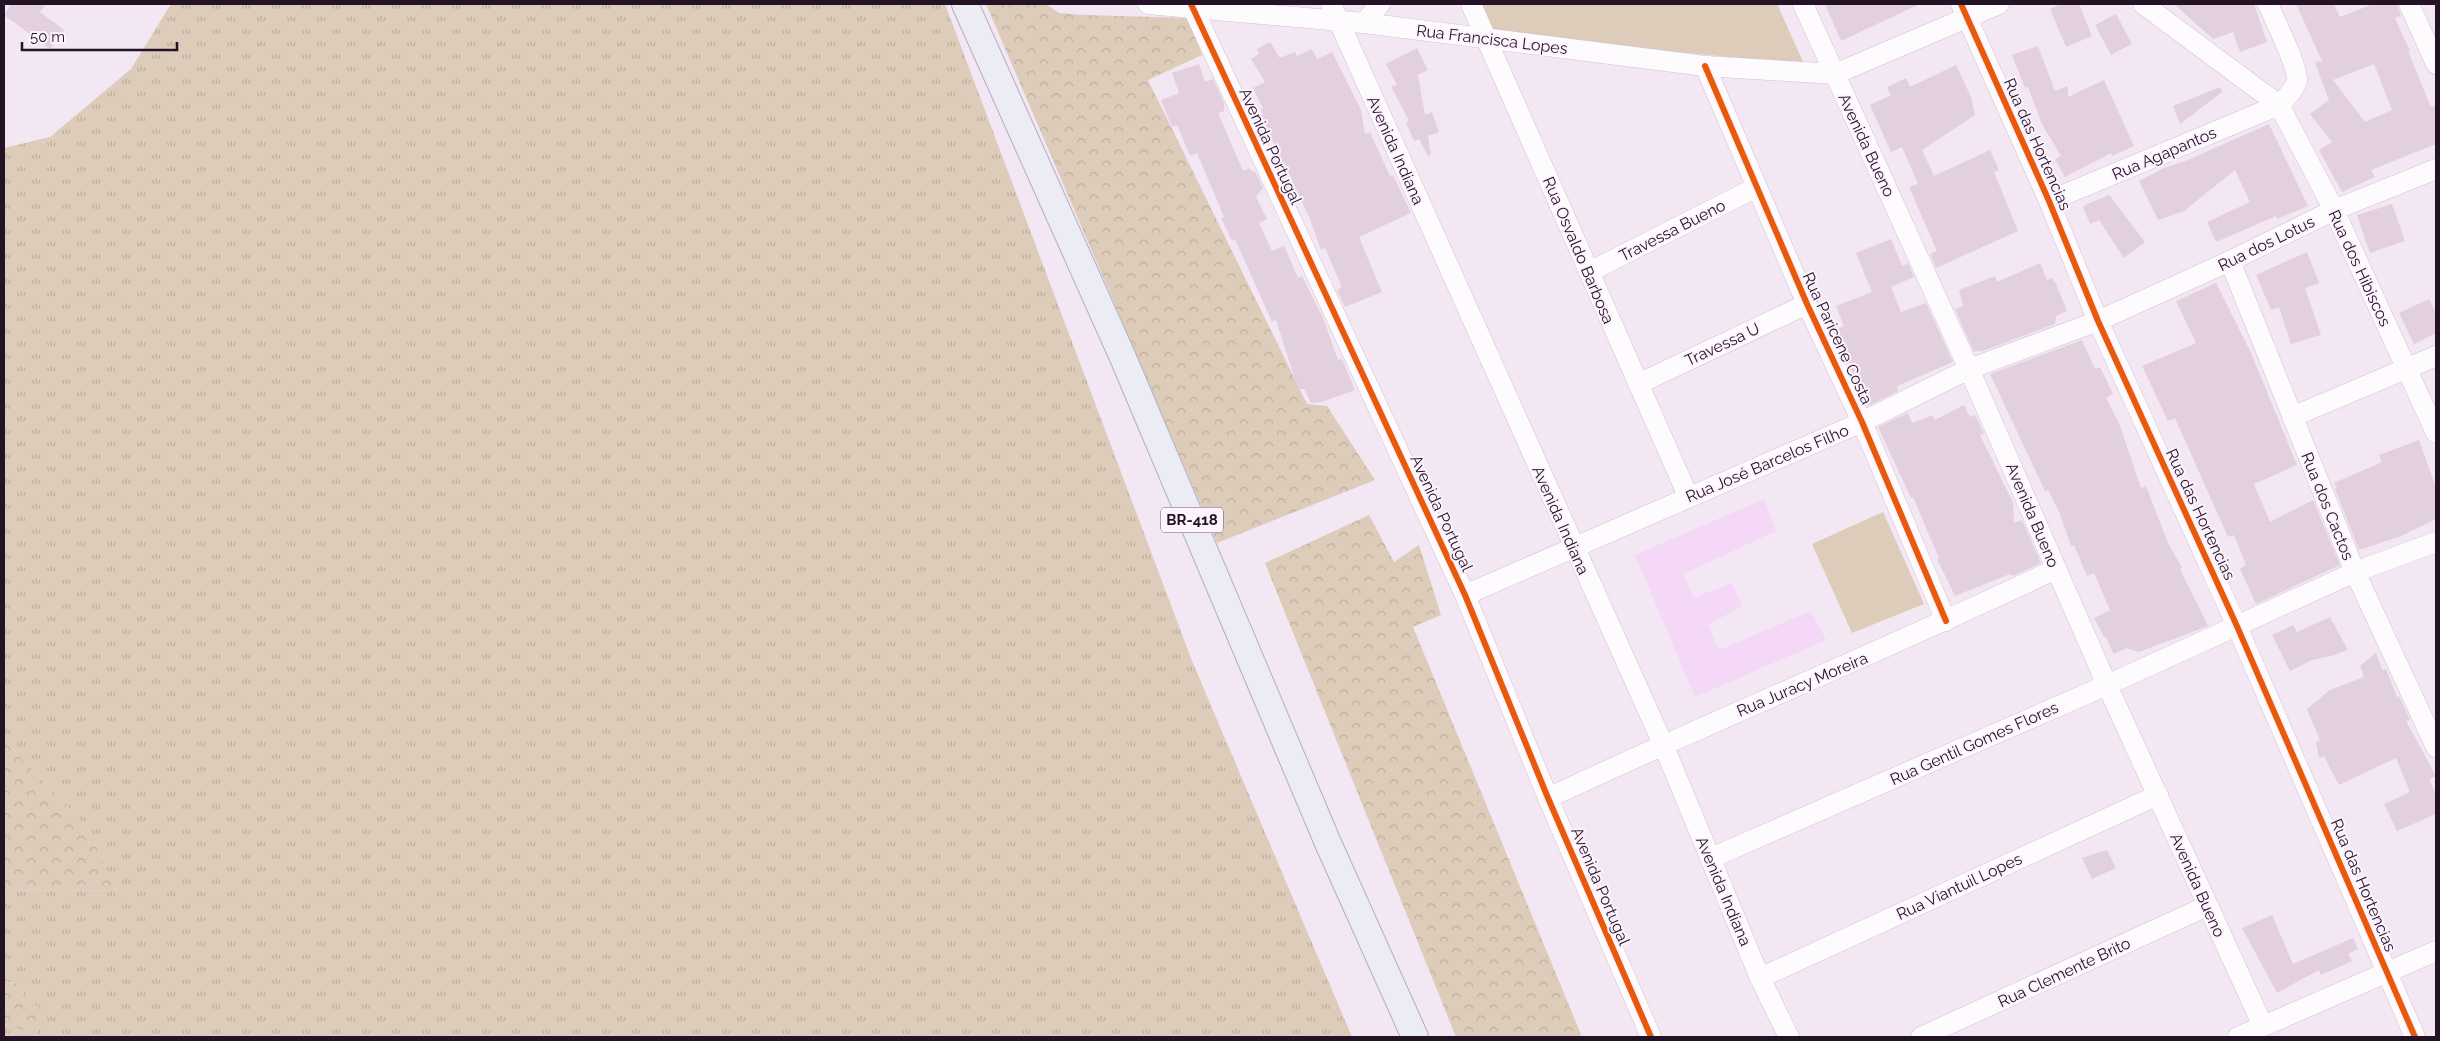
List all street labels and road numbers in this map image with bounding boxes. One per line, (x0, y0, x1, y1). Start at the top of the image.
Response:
street label: Rua Francisca Lopes (1415, 21, 1569, 58)
street label: Rua das Hortencias (2000, 75, 2075, 213)
street label: Avenida Portugal (1235, 85, 1306, 208)
street label: Avenida Bueno (1834, 90, 1899, 200)
street label: Avenida Indiana (1363, 93, 1428, 208)
street label: Rua Agapantos (2109, 123, 2220, 184)
street label: Rua Osvaldo Barbosa (1539, 174, 1618, 327)
street label: Travessa Bueno (1616, 195, 1729, 265)
street label: Rua dos Hibiscos (2324, 207, 2395, 330)
street label: Rua dos Lotus (2215, 212, 2318, 275)
street label: Rua Paricene Costa (1799, 269, 1876, 407)
street label: Travessa U (1682, 319, 1763, 370)
street label: Rua José Barcelos Filho (1683, 421, 1852, 506)
street label: Rua das Hortencias (2162, 446, 2239, 583)
street label: Rua dos Cactos (2297, 449, 2358, 563)
street label: Avenida Portugal (1406, 452, 1477, 575)
street label: Avenida Bueno (2002, 460, 2063, 570)
street label: Avenida Indiana (1528, 463, 1593, 578)
road number: BR-418 (1161, 508, 1223, 532)
street label: Rua Juracy Moreira (1734, 648, 1871, 721)
street label: Rua Gentil Gomes Flores (1887, 698, 2062, 789)
street label: Rua das Hortencias (2327, 816, 2400, 955)
street label: Avenida Portugal (1567, 824, 1634, 949)
street label: Avenida Bueno (2166, 830, 2229, 940)
street label: Avenida Indiana (1692, 834, 1755, 949)
street label: Rua Viantuil Lopes (1893, 849, 2025, 924)
street label: Rua Clemente Brito (1995, 933, 2133, 1011)

